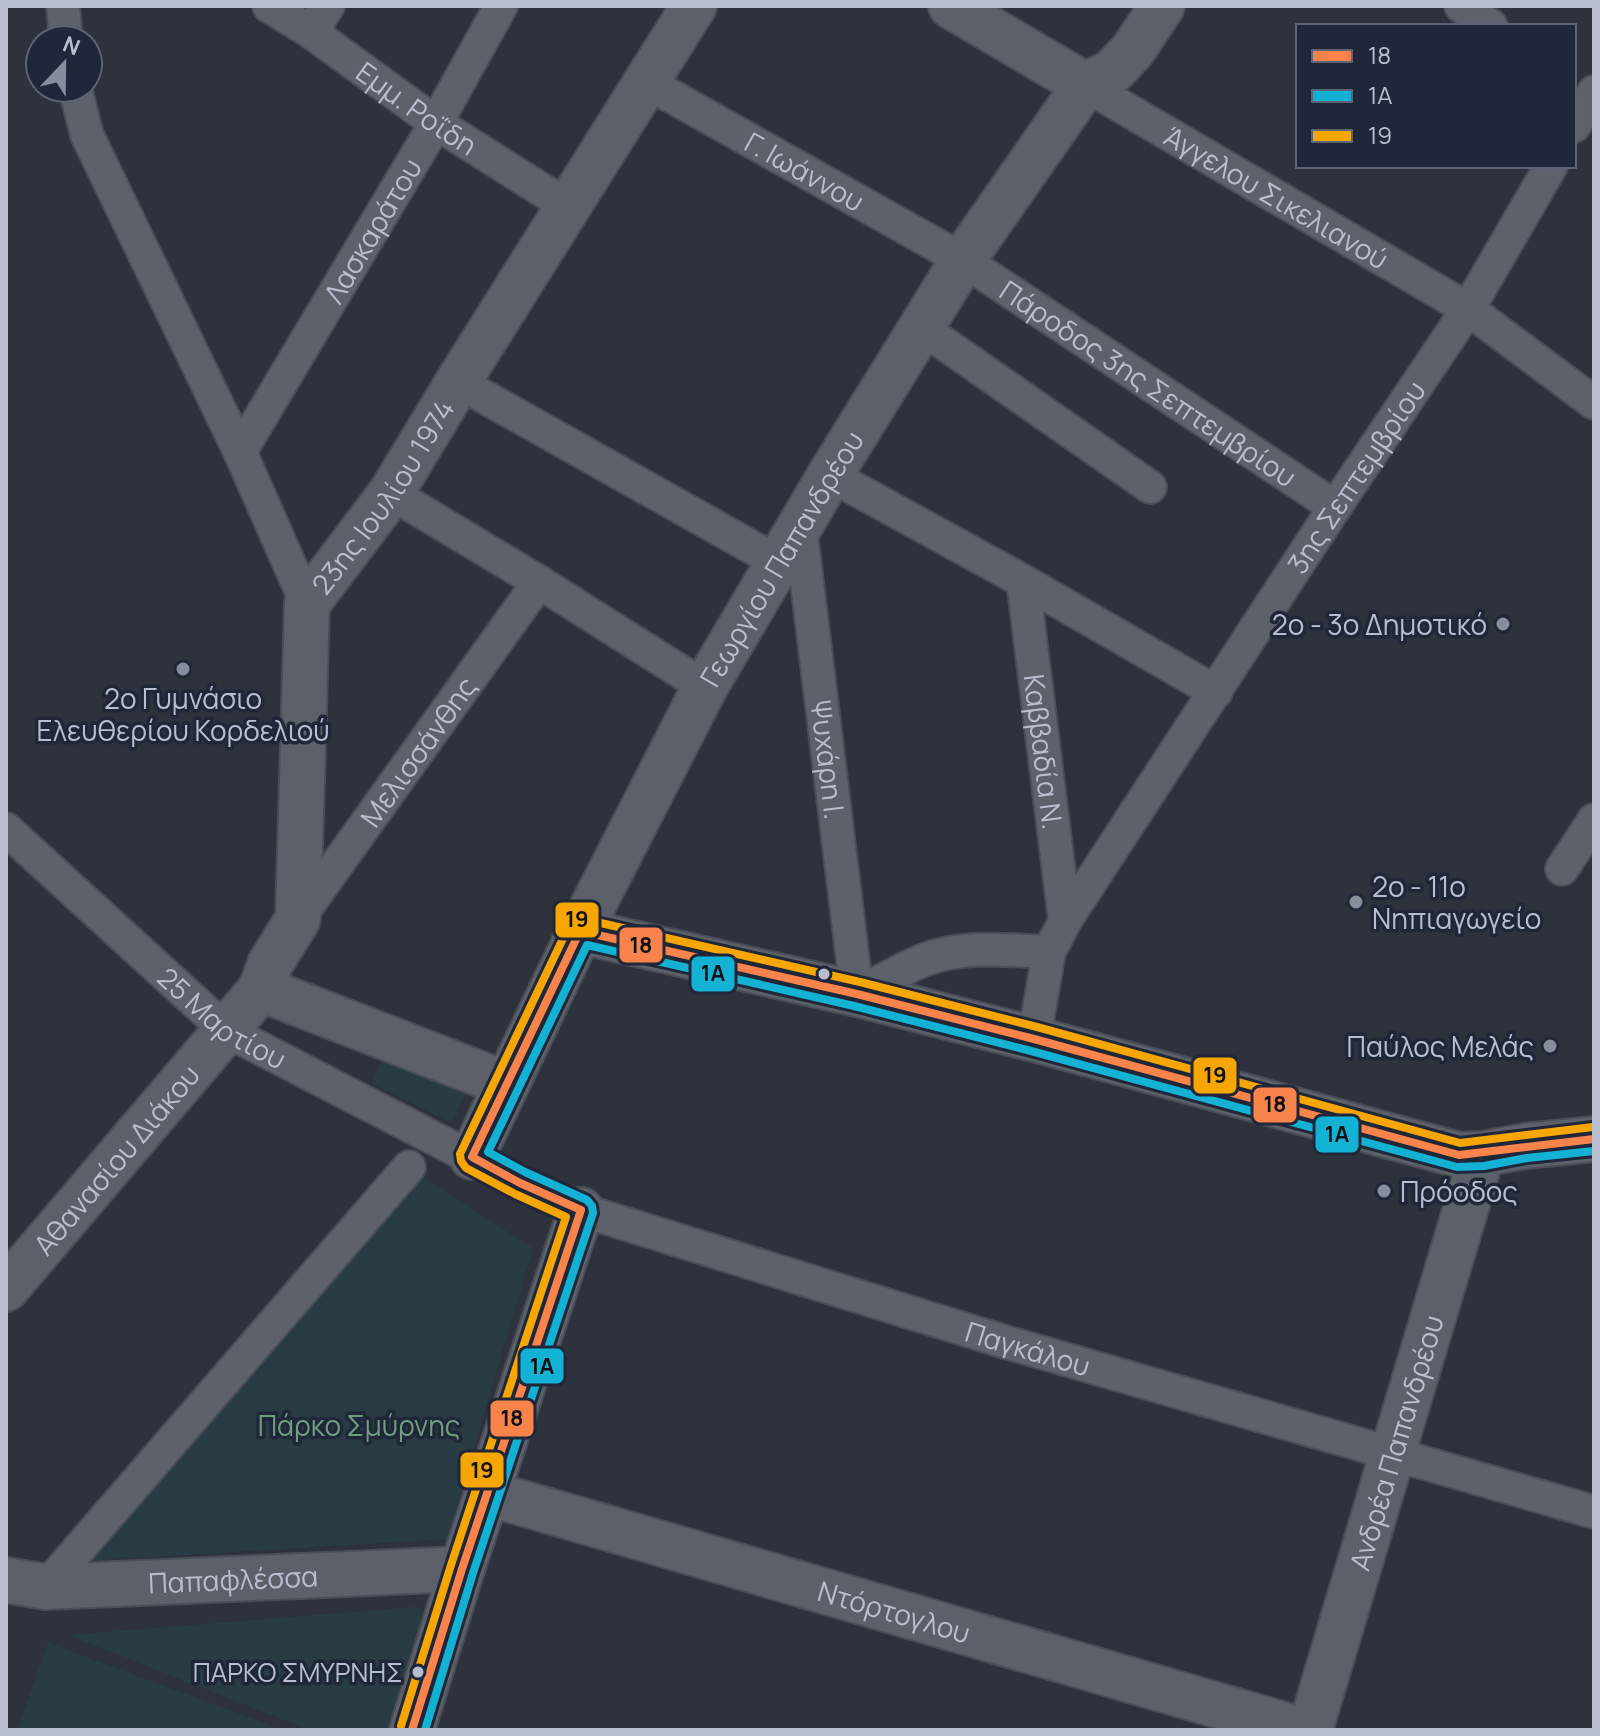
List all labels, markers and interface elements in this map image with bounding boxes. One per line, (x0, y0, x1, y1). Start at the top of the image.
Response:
north arrow (24, 24, 104, 104)
legend (1296, 24, 1576, 168)
text: N (59, 29, 84, 62)
text: 18 (1368, 38, 1391, 71)
street label: Εμμ. Ροΐδη (349, 53, 485, 163)
text: 1Α (1368, 78, 1393, 111)
street label: Άγγελου Σικελιανού (1158, 117, 1396, 277)
text: 19 (1368, 118, 1392, 151)
street label: Γ. Ιωάννου (738, 122, 871, 220)
street label: Λασκαράτου (314, 151, 430, 310)
street label: Πάροδος 3ης Σεπτεμβρίου (993, 271, 1304, 495)
street label: 3ης Σεπτεμβρίου (1278, 373, 1434, 581)
street label: 23ης Ιουλίου 1974 (302, 392, 462, 602)
street label: Γεωργίου Παπανδρέου (691, 423, 872, 693)
place label: 2ο - 3ο Δημοτικό (1272, 605, 1487, 643)
marker: 2ο - 3ο Δημοτικό (1494, 615, 1512, 633)
marker: 2ο Γυμνάσιο Ελευθερίου Κορδελιού (174, 660, 192, 678)
street label: Μελισσάνθης (351, 669, 485, 834)
street label: Καββαδία Ν. (1016, 672, 1073, 831)
place label: 2ο Γυμνάσιο Ελευθερίου Κορδελιού (36, 679, 330, 749)
street label: Ψυχάρη Ι. (802, 697, 855, 821)
place label: 2ο - 11ο Νηπιαγωγείο (1372, 867, 1541, 937)
marker: 2ο - 11ο Νηπιαγωγείο (1347, 893, 1365, 911)
line badge: 19 (554, 901, 600, 939)
text: 19 (565, 904, 589, 934)
line badge: 18 (618, 926, 664, 964)
text: 18 (629, 930, 653, 960)
line badge: 1Α (690, 955, 736, 993)
street label: 25 Μαρτίου (150, 958, 293, 1077)
text: 1Α (701, 958, 725, 988)
unlabelled marker (816, 966, 832, 982)
place label: Παύλος Μελάς (1347, 1027, 1534, 1065)
marker: Παύλος Μελάς (1541, 1037, 1559, 1055)
street label: Αθανασίου Διάκου (24, 1056, 208, 1263)
line badge: 19 (1192, 1056, 1238, 1095)
text: 19 (1203, 1060, 1227, 1090)
line badge: 18 (1252, 1086, 1298, 1124)
text: 18 (1263, 1089, 1287, 1119)
line badge: 1Α (1314, 1115, 1360, 1154)
text: 1Α (1325, 1119, 1349, 1149)
place label: Πρόοδος (1400, 1172, 1518, 1210)
marker: Πρόοδος (1375, 1182, 1393, 1200)
street label: Ανδρέα Παπανδρέου (1340, 1310, 1452, 1575)
street label: Παγκάλου (961, 1312, 1095, 1384)
line badge: 1Α (519, 1347, 565, 1385)
text: 1Α (530, 1351, 554, 1381)
line badge: 18 (489, 1399, 535, 1438)
text: 18 (500, 1403, 524, 1433)
park label: Πάρκο Σμύρνης (258, 1406, 460, 1444)
line badge: 19 (459, 1451, 505, 1489)
text: 19 (470, 1455, 494, 1485)
street label: Παπαφλέσσα (147, 1556, 319, 1602)
street label: Ντόρτογλου (813, 1571, 975, 1652)
place label: ΠΑΡΚΟ ΣΜΥΡΝΗΣ (193, 1654, 403, 1690)
marker: ΠΑΡΚΟ ΣΜΥΡΝΗΣ (410, 1664, 426, 1680)

